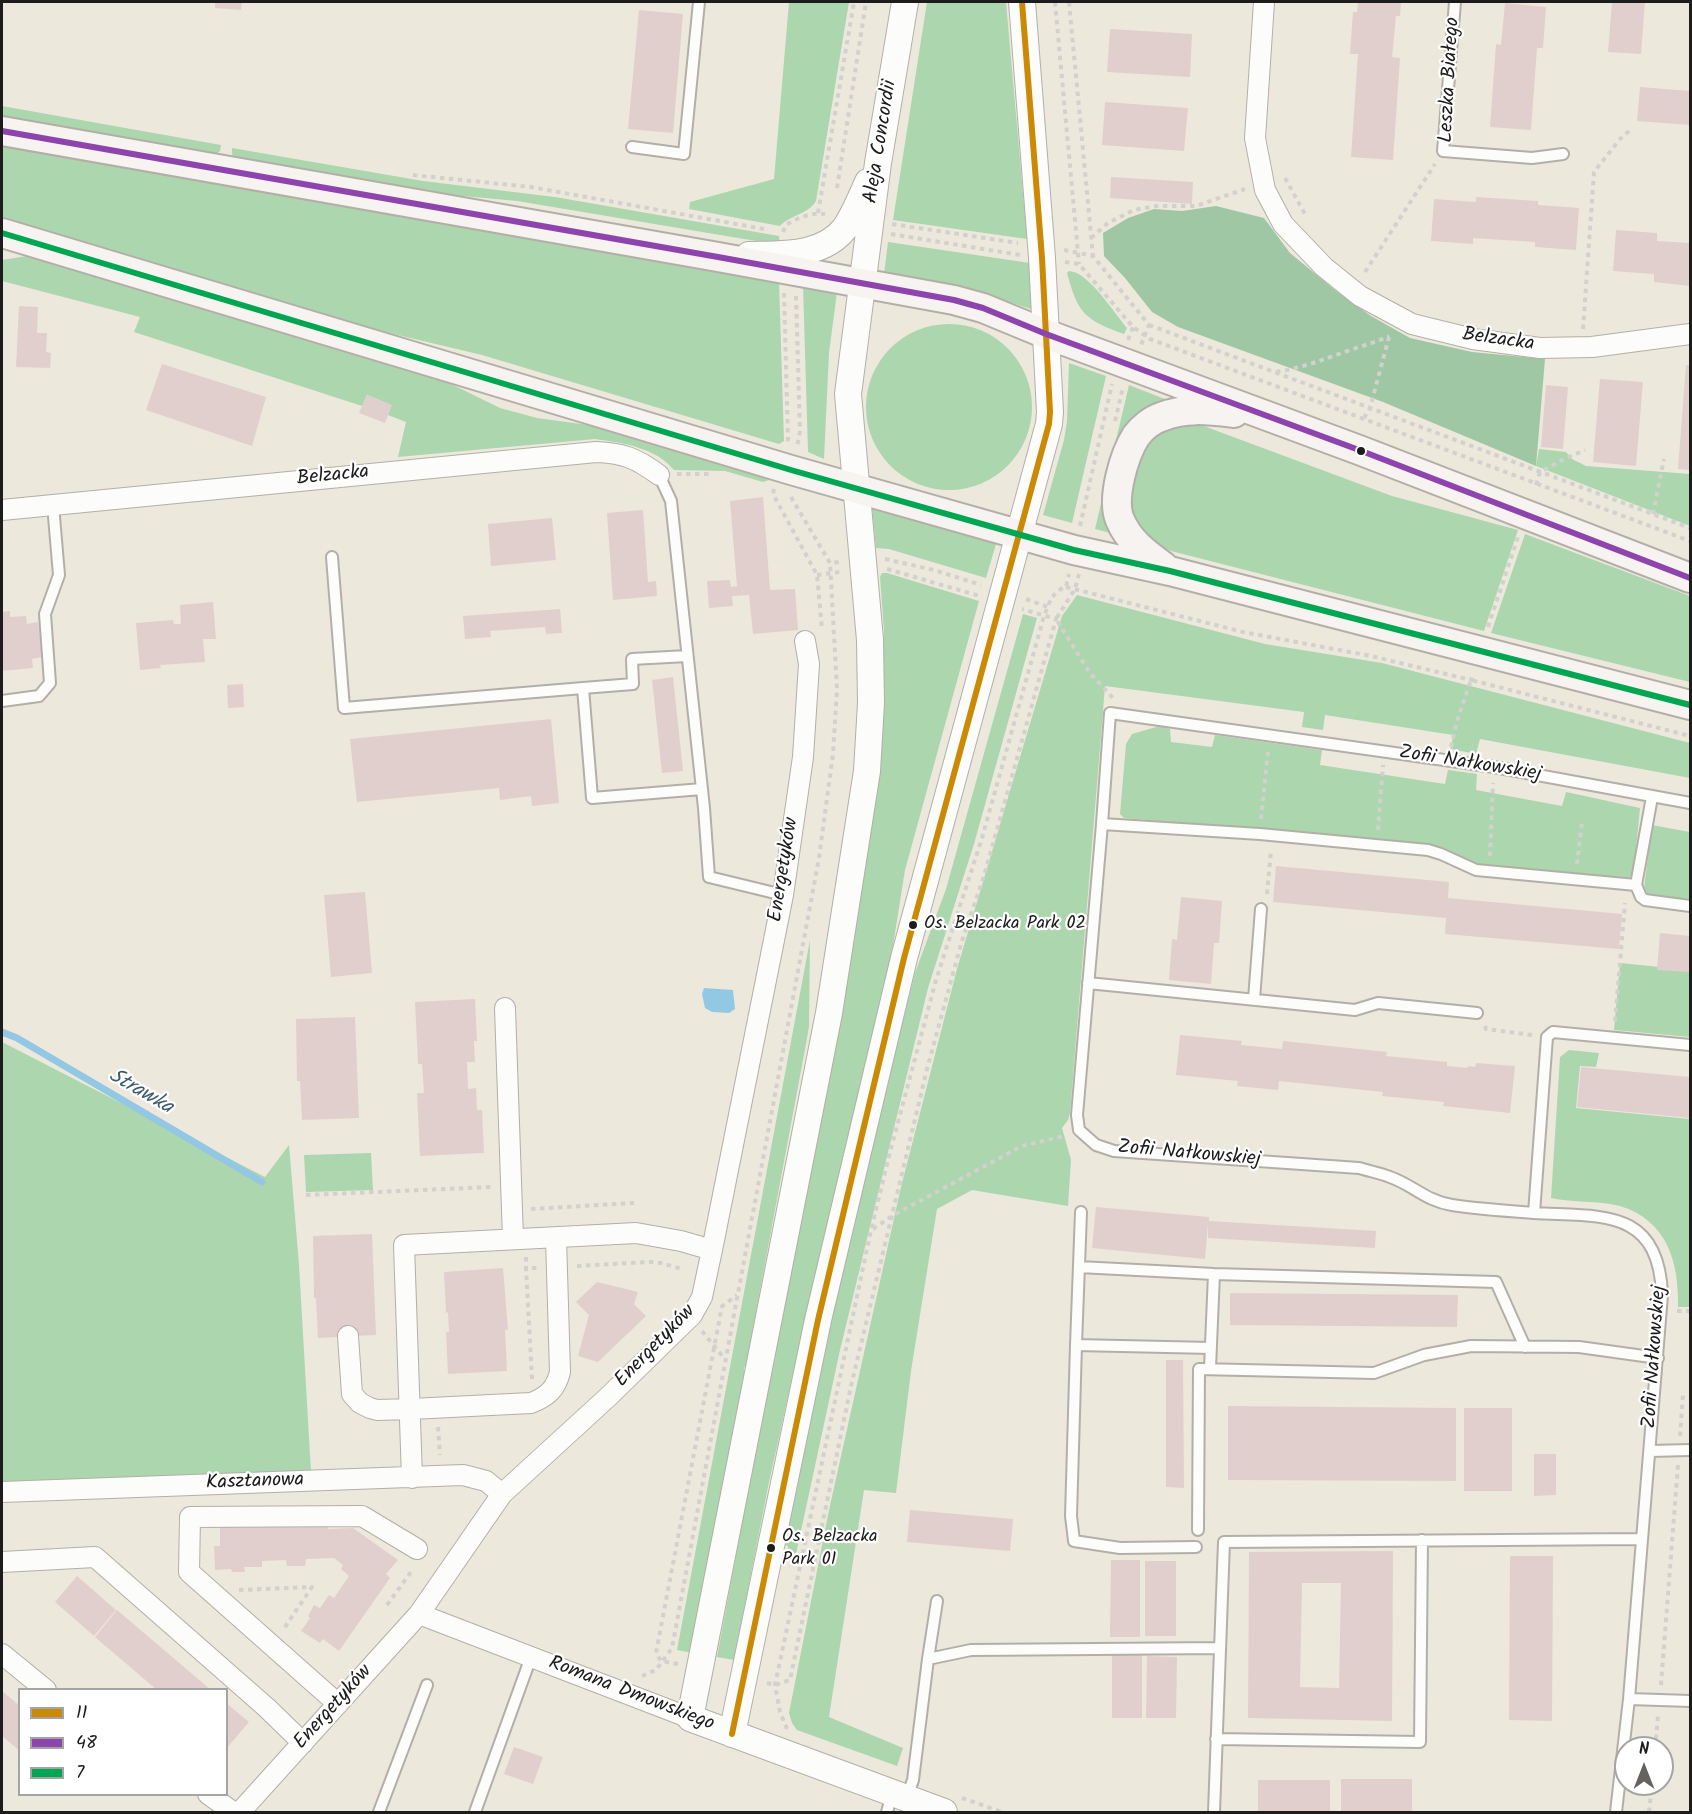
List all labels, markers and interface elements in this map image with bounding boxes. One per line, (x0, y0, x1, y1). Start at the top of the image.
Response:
street label: Leszka Białego (1436, 17, 1466, 143)
street label: Aleja Concordii (860, 79, 904, 205)
street label: Belzacka (1460, 324, 1536, 358)
unlabelled marker (1355, 445, 1367, 457)
street label: Belzacka (296, 461, 370, 493)
street label: Zofii Nałkowskiej (1397, 742, 1543, 788)
street label: Energetyków (765, 816, 805, 924)
place label: Os. Belzacka Park 02 (924, 914, 1086, 936)
marker: Os. Belzacka Park 02 (907, 919, 919, 931)
water label: Strawka (103, 1065, 177, 1121)
street label: Zofii Nałkowskiej (1116, 1137, 1262, 1173)
street label: Zofii Nałkowskiej (1639, 1285, 1673, 1429)
street label: Energetyków (611, 1301, 701, 1393)
street label: Kasztanowa (206, 1469, 304, 1497)
place label: Os. Belzacka Park 01 (782, 1527, 877, 1570)
marker: Os. Belzacka Park 01 (765, 1542, 777, 1554)
street label: Romana Dmowskiego (545, 1652, 717, 1738)
street label: Energetyków (290, 1661, 378, 1755)
legend (18, 1688, 228, 1796)
text: 11 (76, 1699, 87, 1728)
text: 48 (76, 1729, 97, 1758)
north arrow (1614, 1736, 1674, 1796)
text: N (1639, 1737, 1649, 1762)
text: 7 (76, 1759, 84, 1788)

